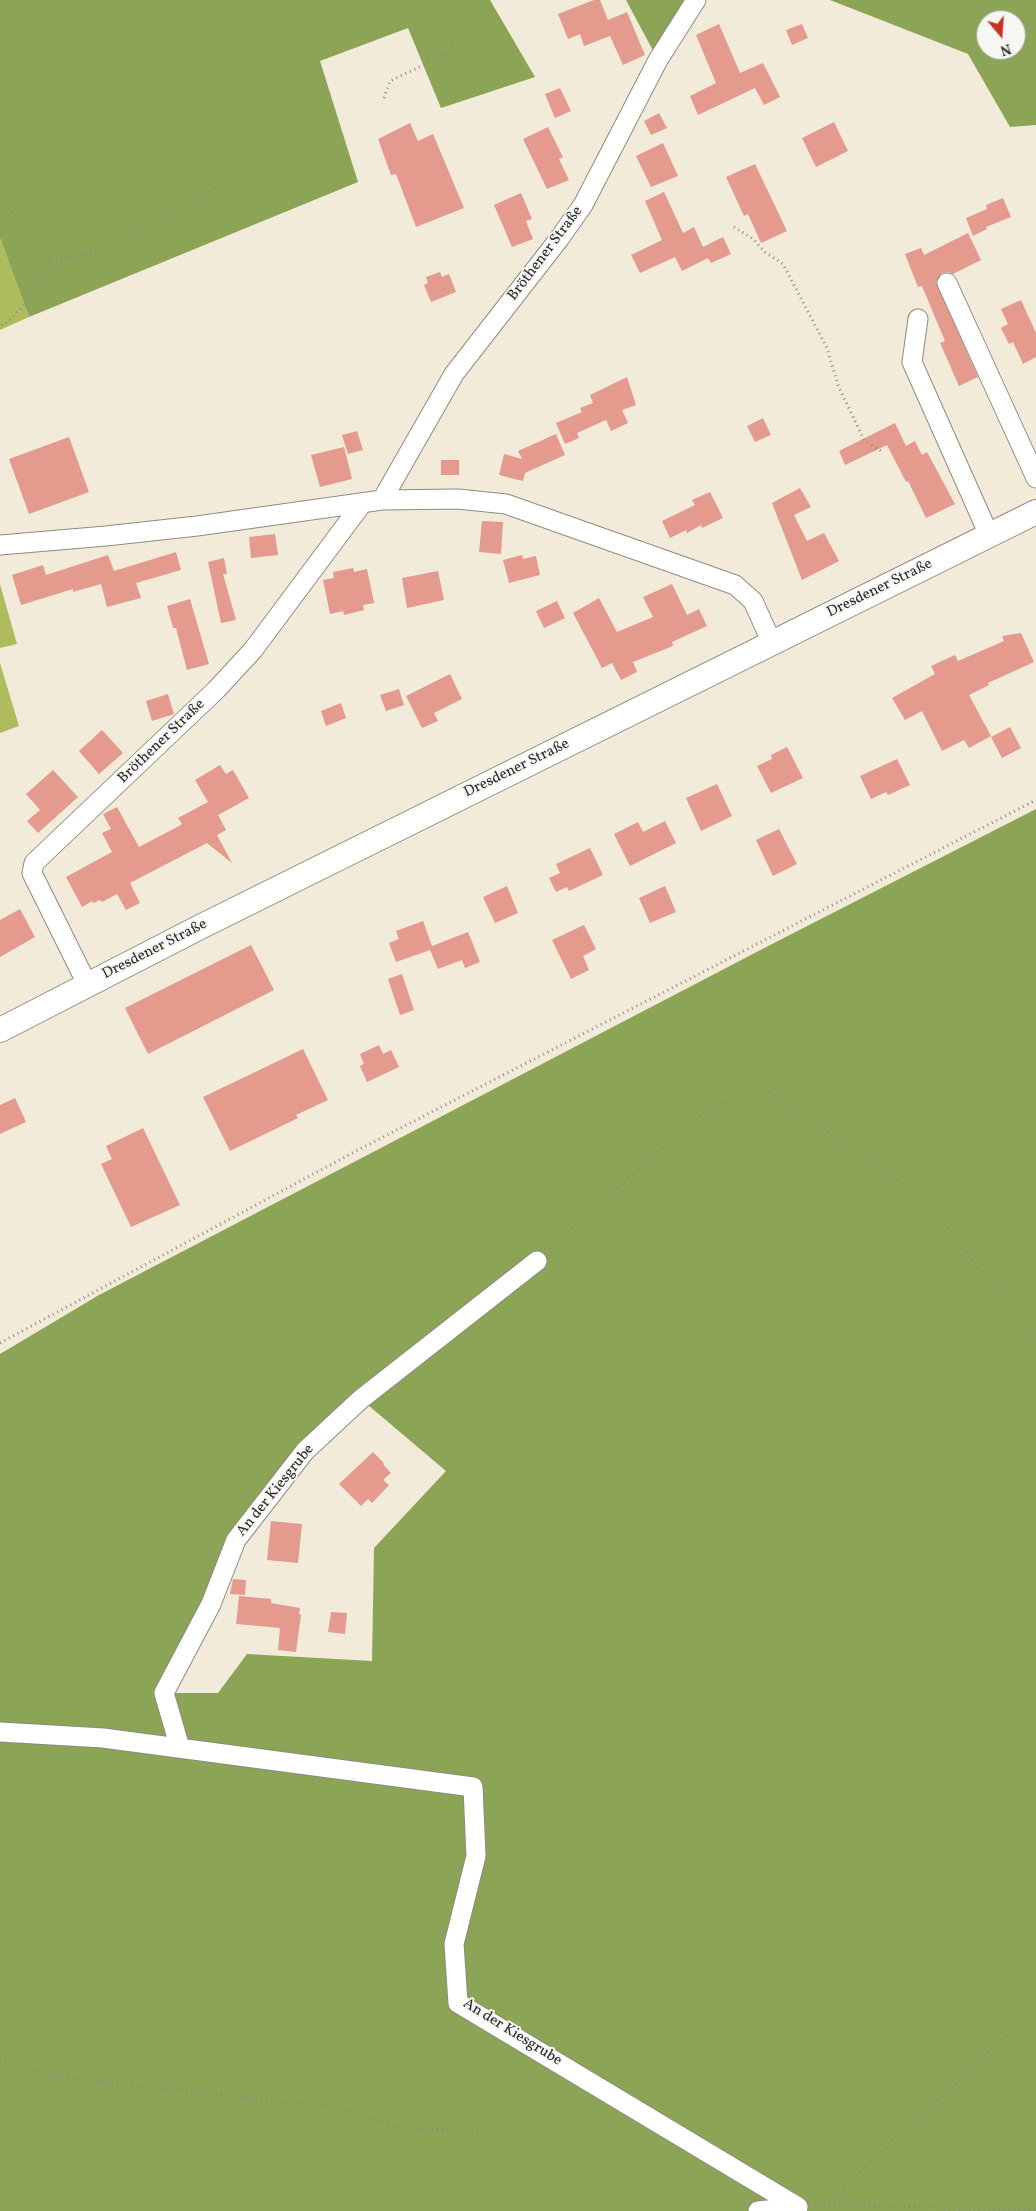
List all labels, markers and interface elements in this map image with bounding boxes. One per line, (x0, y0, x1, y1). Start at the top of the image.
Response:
north arrow (976, 10, 1026, 60)
text: N (998, 38, 1013, 59)
street label: Bröthener Straße (505, 203, 587, 305)
street label: Dresdener Straße (824, 556, 936, 622)
street label: Bröthener Straße (115, 696, 209, 788)
street label: Dresdener Straße (461, 736, 573, 802)
street label: Dresdener Straße (100, 916, 210, 984)
street label: An der Kiesgrube (233, 1441, 319, 1541)
street label: An der Kiesgrube (459, 1995, 565, 2071)

